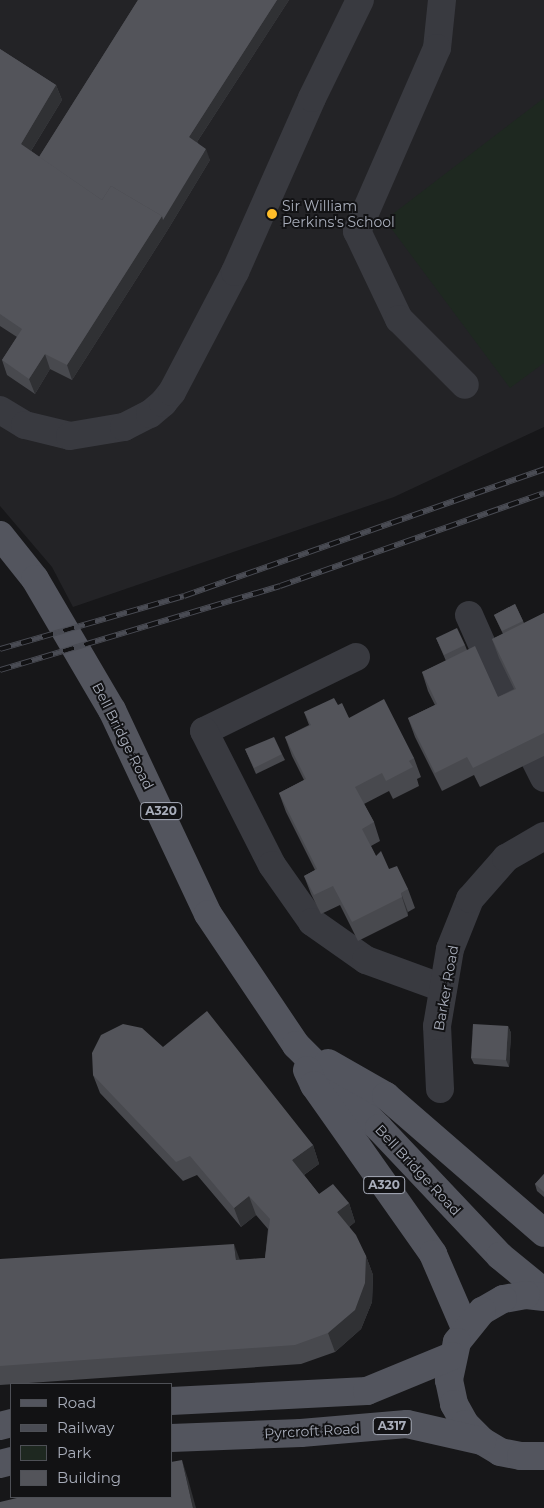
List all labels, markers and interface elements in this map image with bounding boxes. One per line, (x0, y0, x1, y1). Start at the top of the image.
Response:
place label: Sir William Perkins's School (282, 198, 395, 230)
marker: Sir William Perkins's School (266, 208, 278, 220)
street label: Bell Bridge Road (89, 680, 157, 792)
road number: A320 (140, 801, 182, 820)
street label: Barker Road (430, 944, 462, 1032)
street label: Bell Bridge Road (372, 1121, 464, 1219)
road number: A320 (363, 1176, 405, 1194)
legend (10, 1383, 172, 1498)
text: Road (57, 1393, 96, 1412)
road number: A317 (372, 1416, 412, 1435)
text: Railway (57, 1418, 114, 1437)
street label: Pyrcroft Road (264, 1420, 360, 1442)
text: Park (57, 1443, 91, 1462)
text: Building (57, 1468, 121, 1487)

